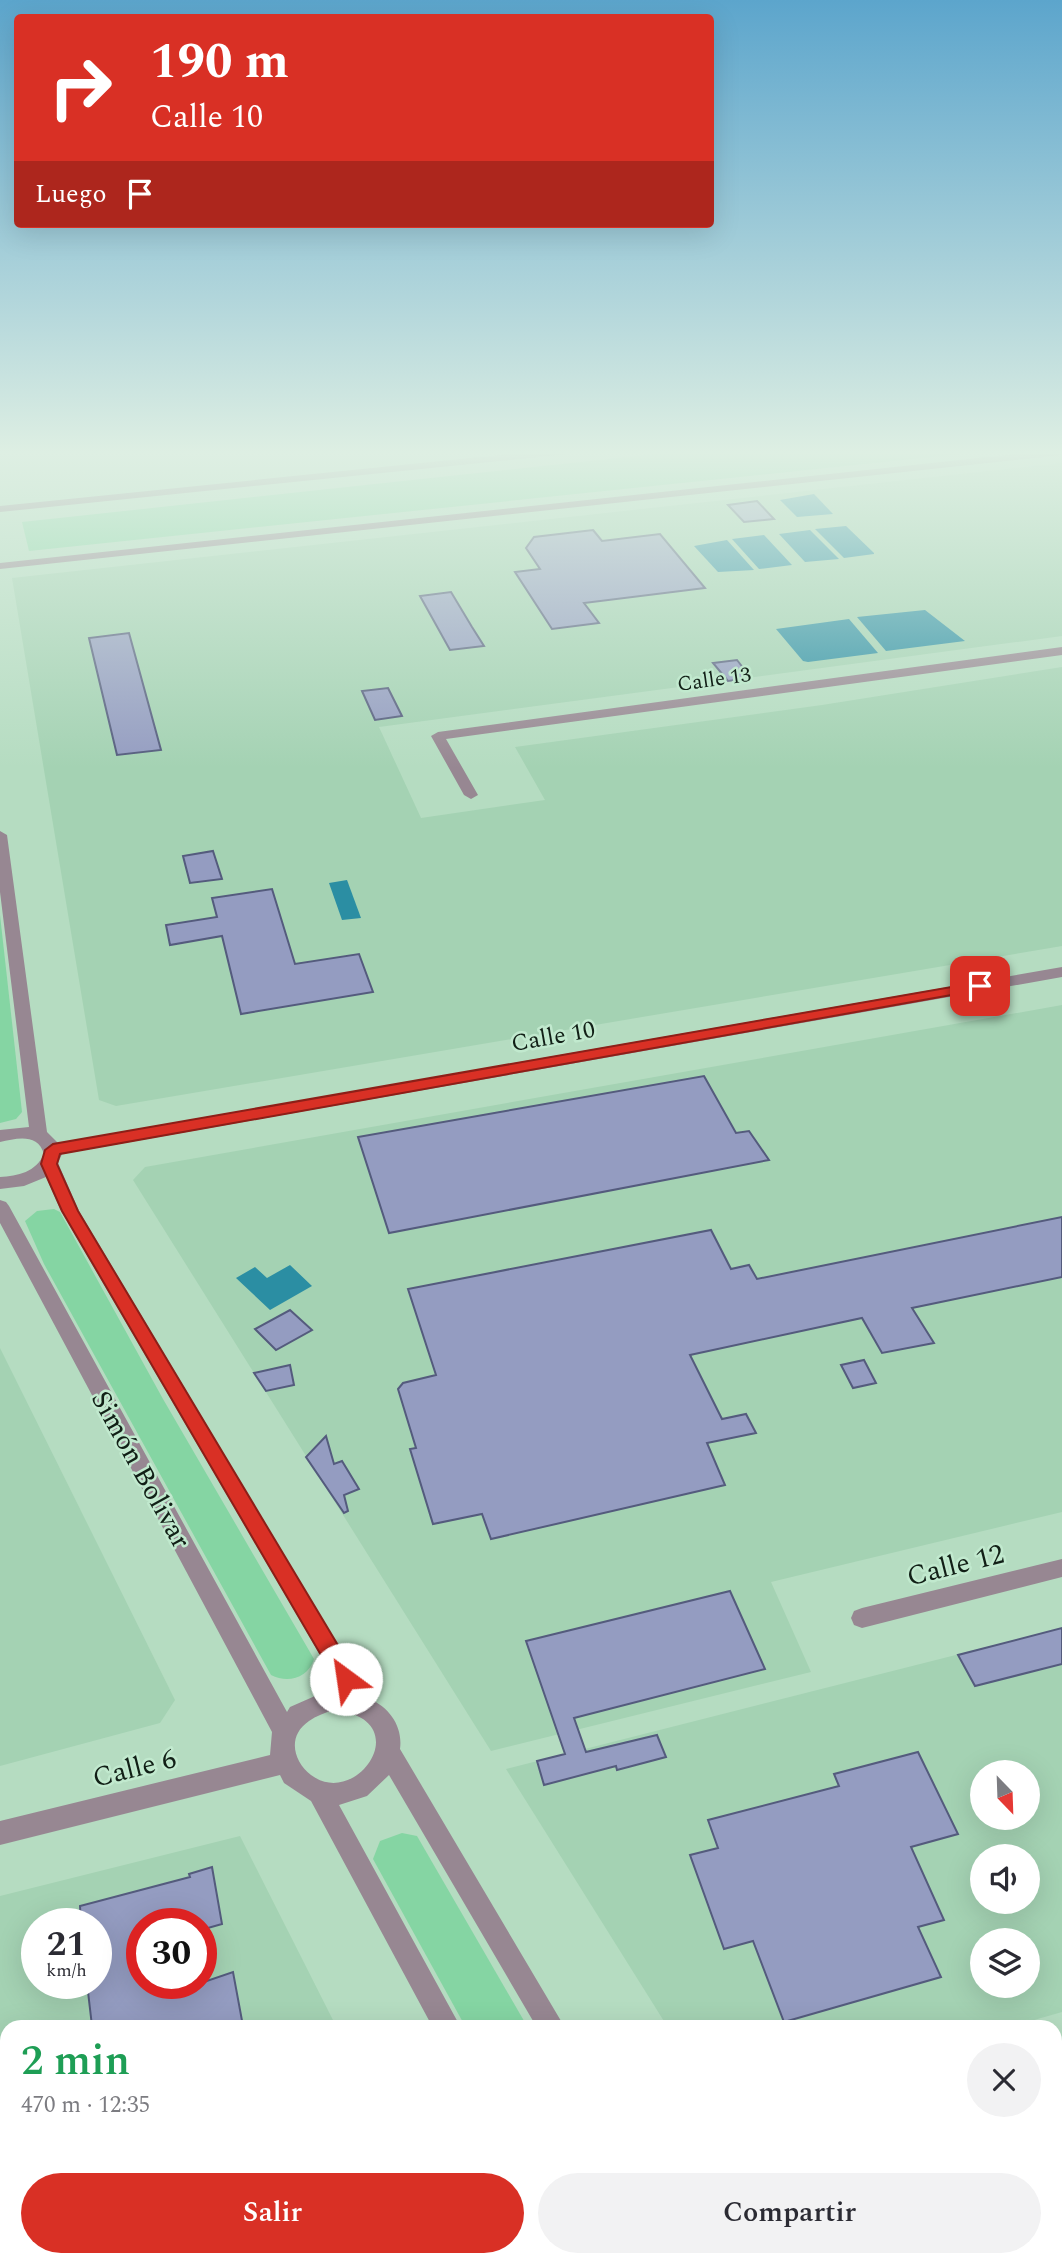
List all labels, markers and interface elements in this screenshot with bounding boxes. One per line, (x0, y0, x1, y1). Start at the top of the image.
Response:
text: 190 m (150, 25, 289, 100)
icon: right (35, 42, 126, 133)
text: Calle 10 (150, 93, 263, 142)
text: Luego (35, 174, 107, 214)
icon: arrive (121, 175, 159, 213)
street label: Calle 13 (675, 659, 754, 701)
pin (950, 956, 1010, 1016)
icon: arrive (961, 967, 999, 1005)
street label: Calle 10 (508, 1012, 598, 1062)
street label: Simón Bolivar (79, 1383, 202, 1557)
street label: Calle 12 (902, 1533, 1009, 1598)
position arrow (309, 1642, 383, 1716)
street label: Calle 6 (88, 1737, 181, 1800)
north arrow (970, 1760, 1040, 1830)
map controls (970, 1760, 1040, 1998)
button: sound (970, 1844, 1040, 1914)
speed limit sign: 30 (126, 1908, 217, 1999)
text: 21 (47, 1918, 86, 1971)
button: layers (970, 1928, 1040, 1998)
text: km/h (46, 1957, 87, 1984)
text: 2 min (21, 2030, 130, 2093)
button: close (967, 2043, 1041, 2117)
text: 470 m · 12:35 (21, 2088, 150, 2123)
button: Salir (21, 2173, 524, 2253)
button: Compartir (538, 2173, 1041, 2253)

